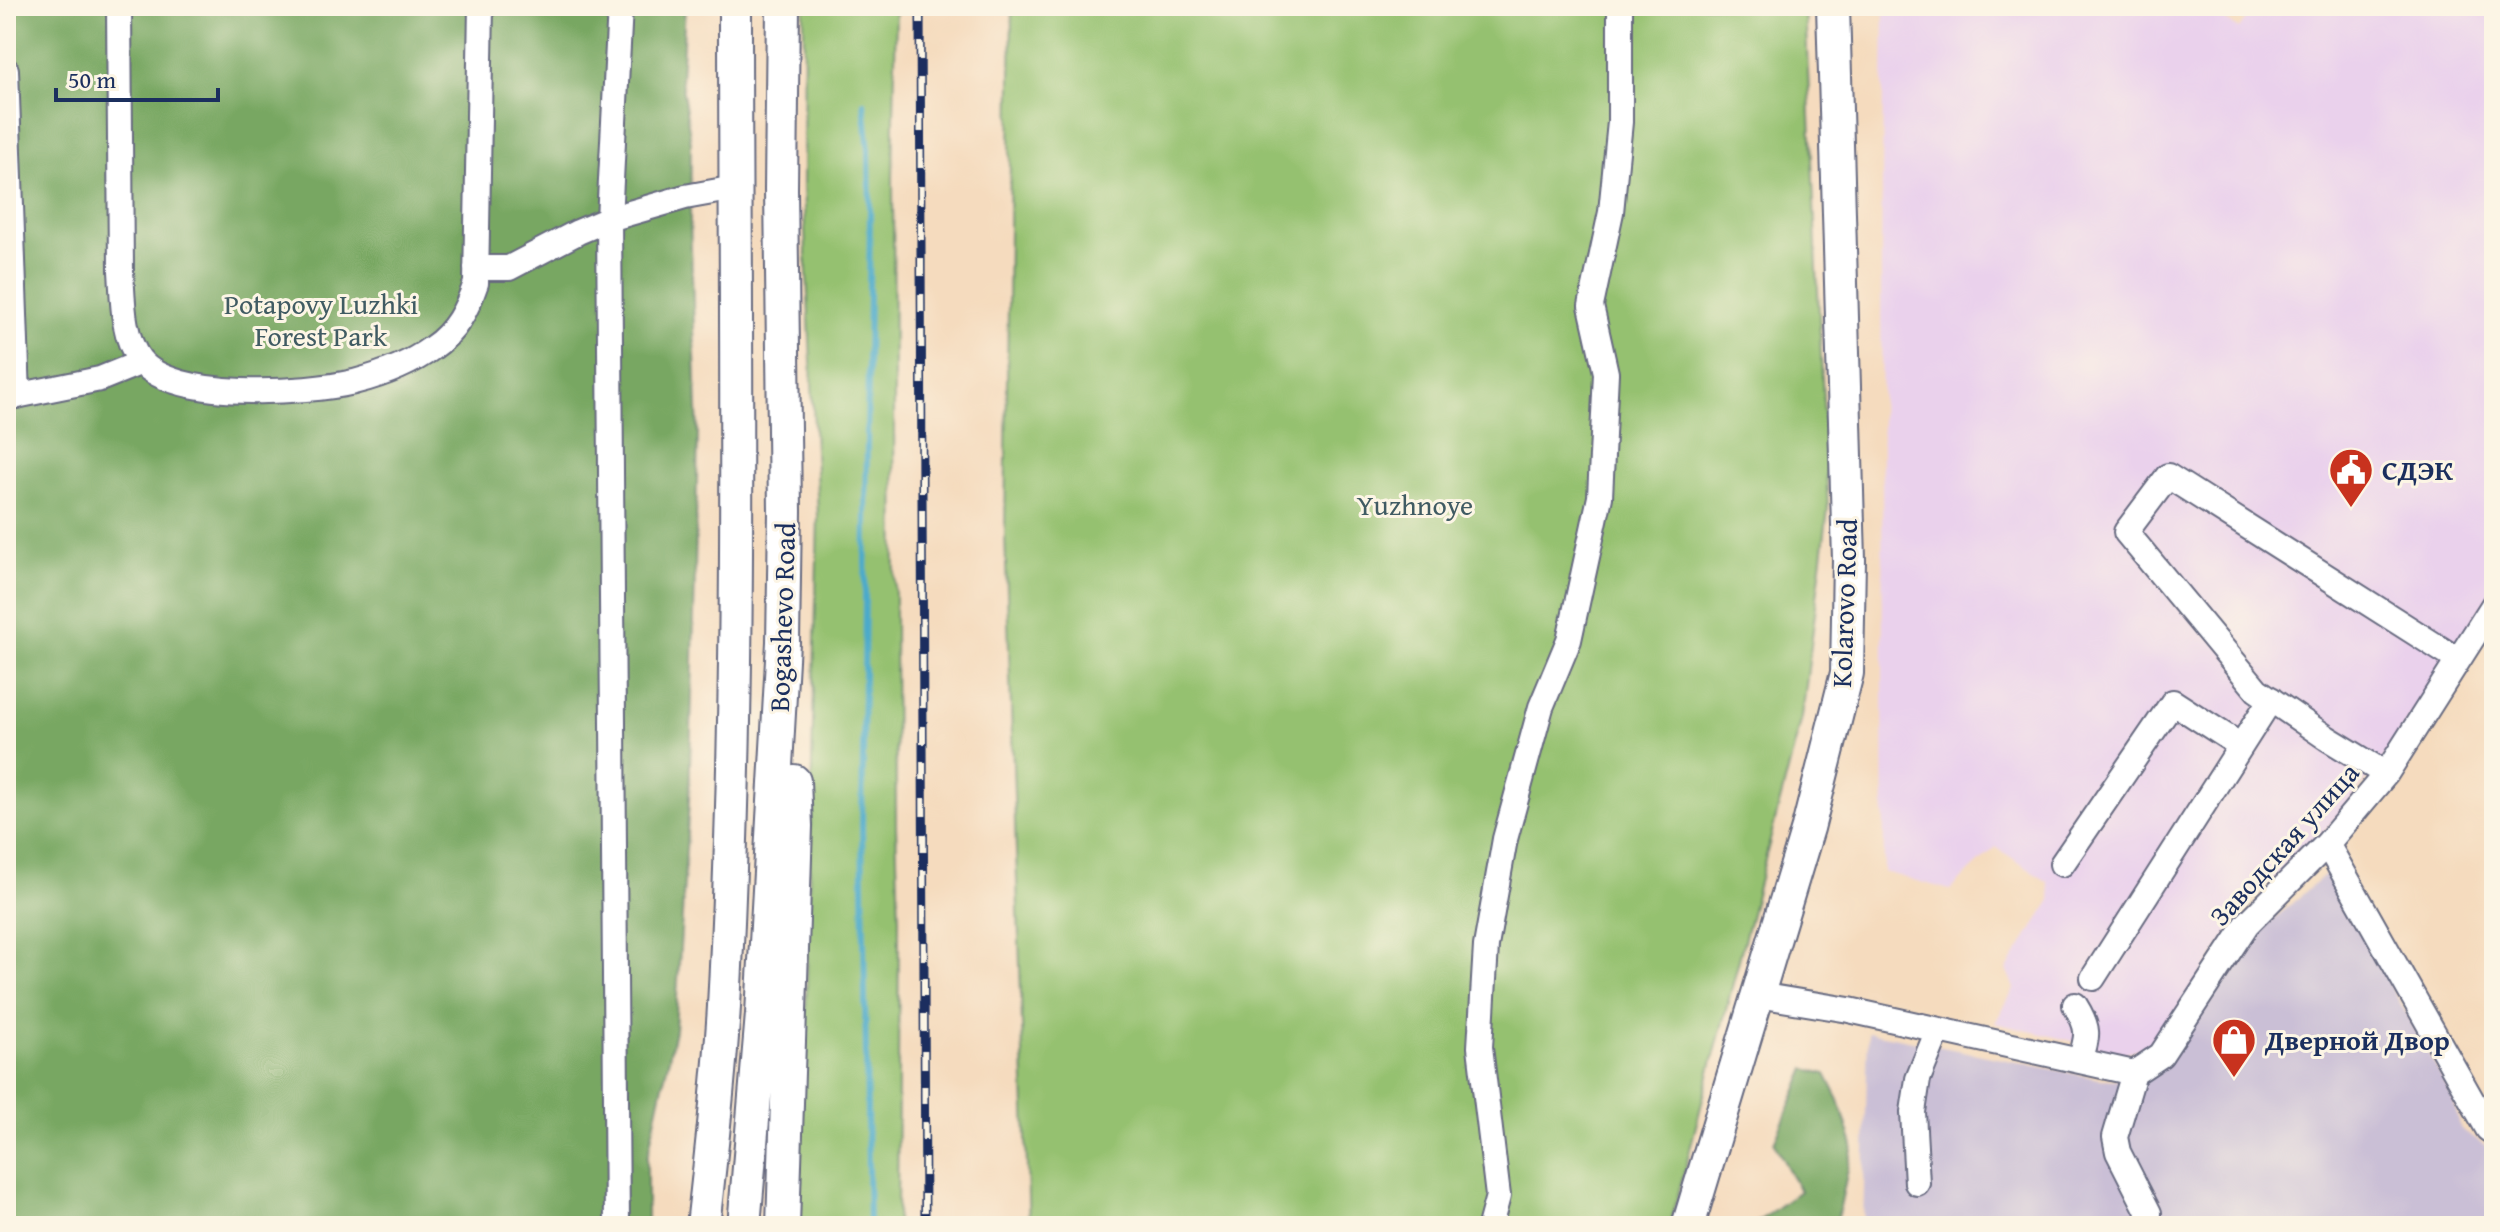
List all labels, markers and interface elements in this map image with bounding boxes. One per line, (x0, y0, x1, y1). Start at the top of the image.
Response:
scale bar (56, 52, 218, 102)
text: 50 m (68, 62, 116, 97)
park label: Potapovy Luzhki Forest Park (224, 283, 418, 356)
public building icon: СДЭК (2327, 446, 2375, 509)
place label: СДЭК (2382, 449, 2453, 490)
park label: Yuzhnoye (1357, 484, 1473, 525)
street label: Kolarovo Road (1820, 518, 1867, 688)
street label: Bogashevo Road (758, 521, 805, 713)
street label: Заводская улица (2199, 752, 2369, 934)
shop icon: Дверной Двор (2210, 1016, 2258, 1079)
place label: Дверной Двор (2264, 1019, 2450, 1060)

